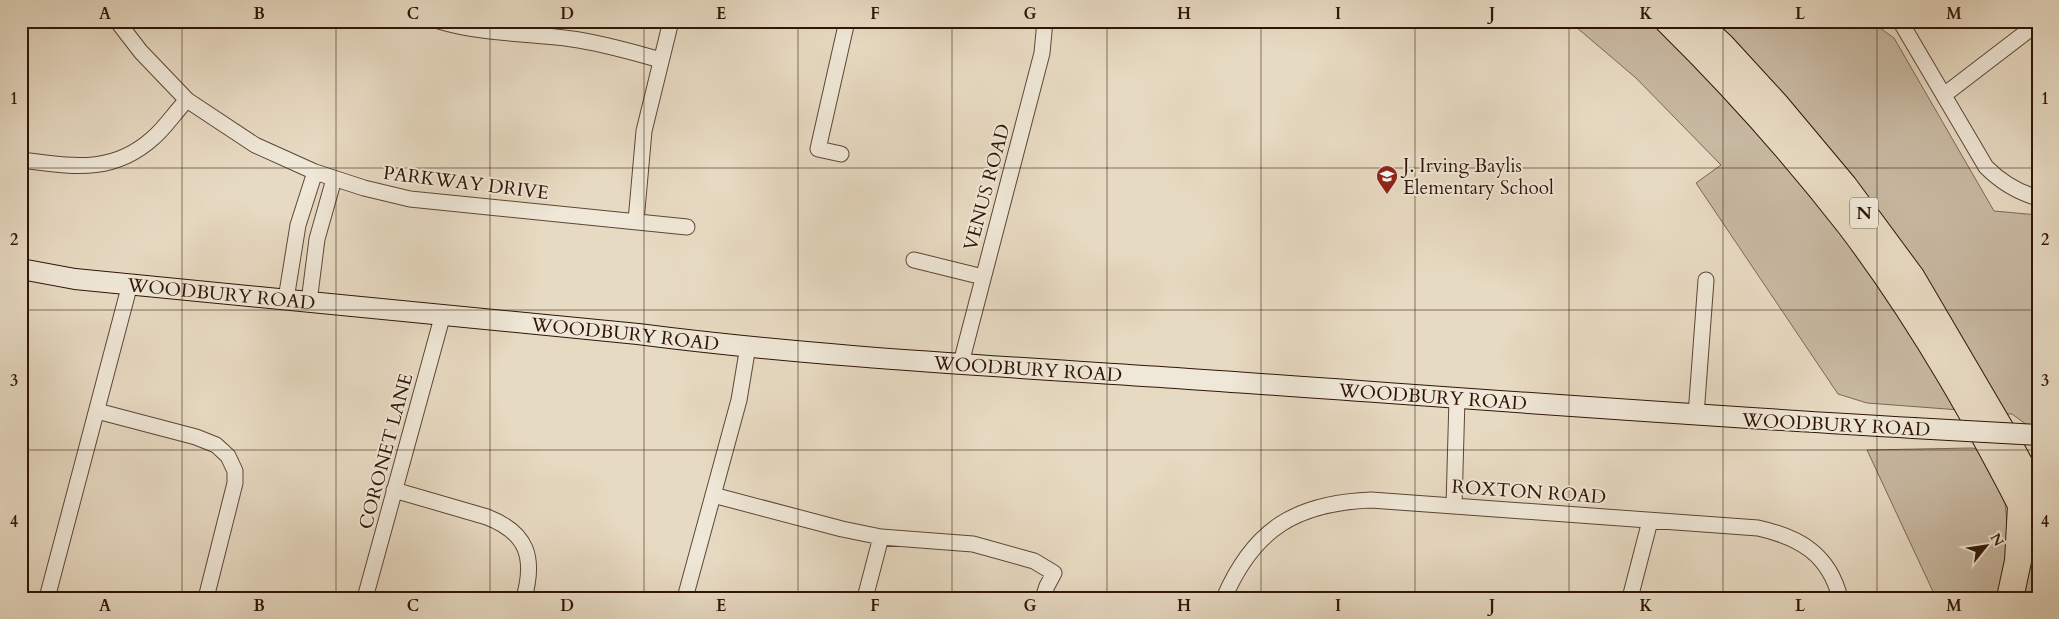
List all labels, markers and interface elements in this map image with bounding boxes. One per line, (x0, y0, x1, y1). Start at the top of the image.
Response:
text: A (99, 3, 111, 25)
text: B (253, 3, 265, 25)
text: C (407, 3, 419, 25)
text: D (560, 3, 574, 25)
text: E (716, 3, 726, 25)
text: F (870, 3, 880, 25)
text: G (1023, 3, 1037, 25)
text: H (1177, 3, 1191, 25)
text: I (1335, 3, 1341, 25)
text: J (1487, 3, 1495, 25)
text: K (1640, 3, 1653, 25)
text: L (1795, 3, 1806, 25)
text: M (1946, 3, 1962, 25)
text: 1 (10, 88, 18, 110)
text: 1 (2041, 88, 2049, 110)
street label: VENUS ROAD (958, 121, 1016, 254)
place label: J. Irving Baylis Elementary School (1400, 153, 1554, 201)
street label: PARKWAY DRIVE (382, 160, 550, 206)
school or university icon: J. Irving Baylis Elementary School (1375, 164, 1399, 195)
road number: N (1850, 198, 1878, 228)
text: 2 (10, 229, 18, 251)
text: 2 (2041, 229, 2049, 251)
street label: WOODBURY ROAD (125, 272, 316, 316)
street label: WOODBURY ROAD (529, 312, 721, 357)
street label: WOODBURY ROAD (932, 350, 1123, 388)
text: 3 (10, 370, 18, 392)
street label: CORONET LANE (353, 370, 419, 532)
text: 3 (2041, 370, 2049, 392)
street label: WOODBURY ROAD (1337, 377, 1528, 417)
street label: WOODBURY ROAD (1740, 407, 1931, 443)
street label: ROXTON ROAD (1451, 474, 1607, 510)
text: 4 (10, 511, 18, 533)
text: 4 (2041, 511, 2049, 533)
north arrow (1962, 522, 2012, 572)
text: N (1986, 530, 2008, 550)
text: A (99, 595, 111, 617)
text: B (253, 595, 265, 617)
text: C (407, 595, 419, 617)
text: D (560, 595, 574, 617)
text: E (716, 595, 726, 617)
text: F (870, 595, 880, 617)
text: G (1023, 595, 1037, 617)
text: H (1177, 595, 1191, 617)
text: I (1335, 595, 1341, 617)
text: J (1487, 595, 1495, 617)
text: K (1640, 595, 1653, 617)
text: L (1795, 595, 1806, 617)
text: M (1946, 595, 1962, 617)

